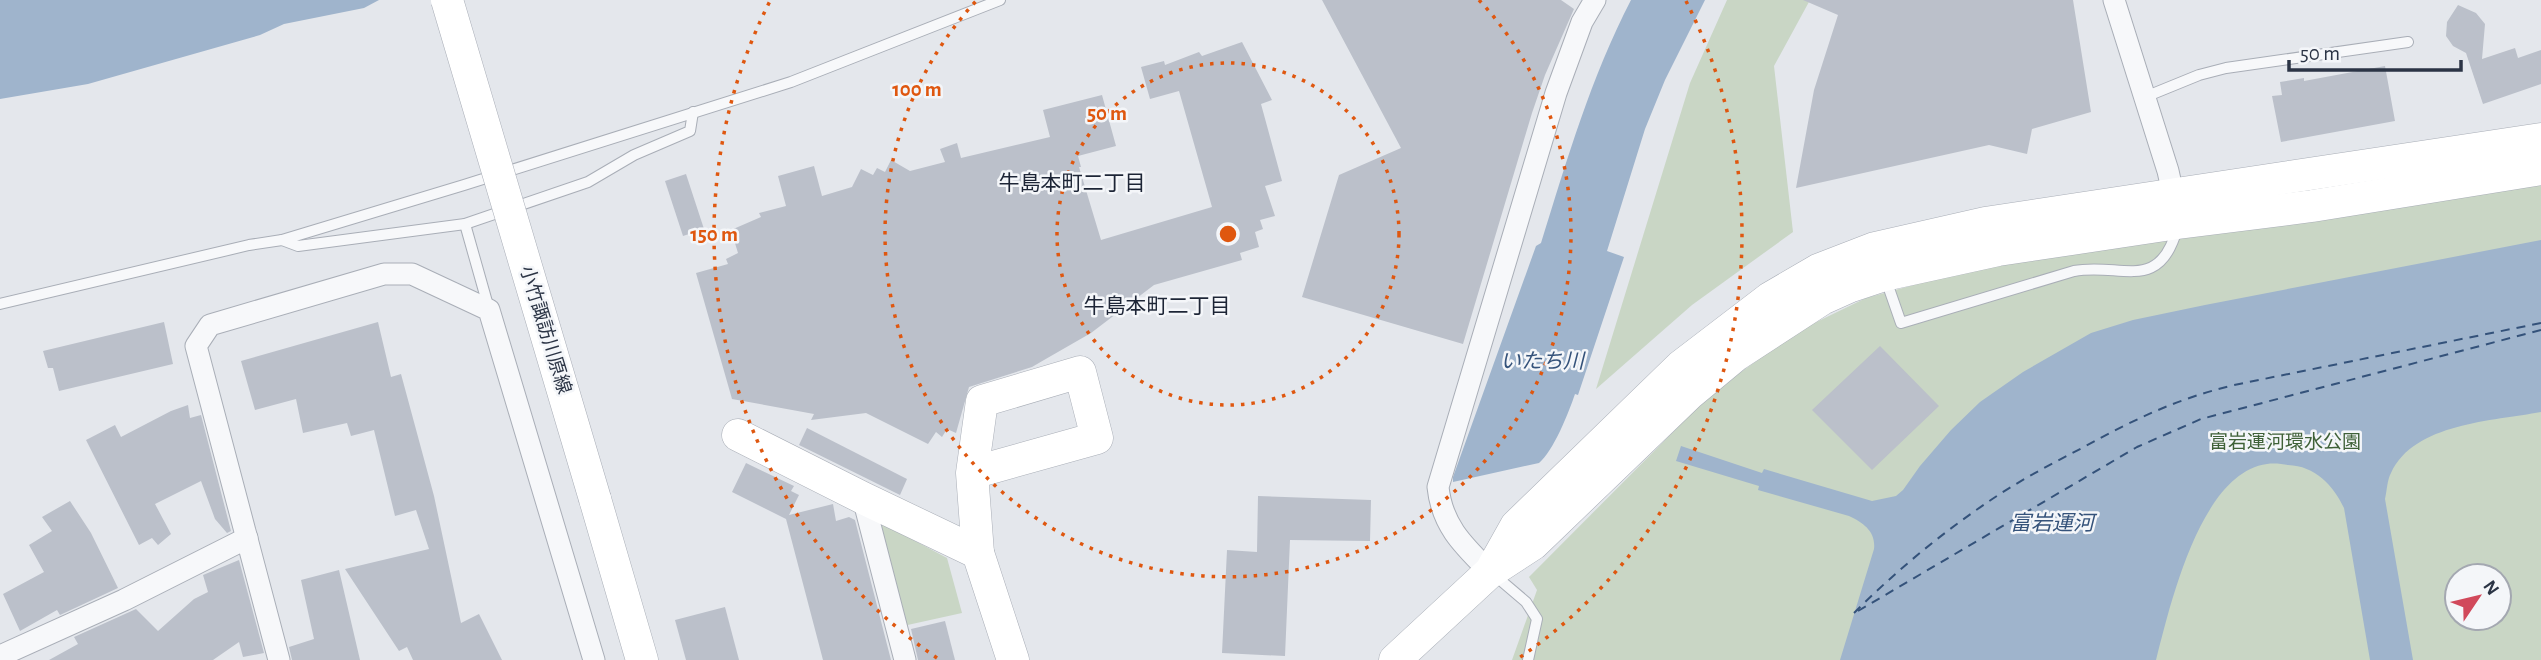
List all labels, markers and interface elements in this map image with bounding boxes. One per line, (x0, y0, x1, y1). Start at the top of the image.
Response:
scale bar (2289, 28, 2460, 72)
text: 50 m (2300, 43, 2340, 64)
text: 100 m (892, 79, 942, 100)
text: 50 m (1087, 103, 1127, 124)
district label: 牛島本町二丁目 (999, 172, 1146, 194)
centre of rings (1216, 222, 1240, 246)
text: 150 m (690, 224, 738, 245)
street label: 小竹諏訪川原線 (516, 263, 575, 396)
district label: 牛島本町二丁目 (1084, 295, 1231, 317)
water label: いたち川 (1500, 351, 1586, 372)
park label: 富岩運河環水公園 (2209, 431, 2361, 452)
water label: 富岩運河 (2010, 512, 2098, 534)
north arrow (2443, 562, 2513, 632)
text: N (2479, 577, 2502, 599)

